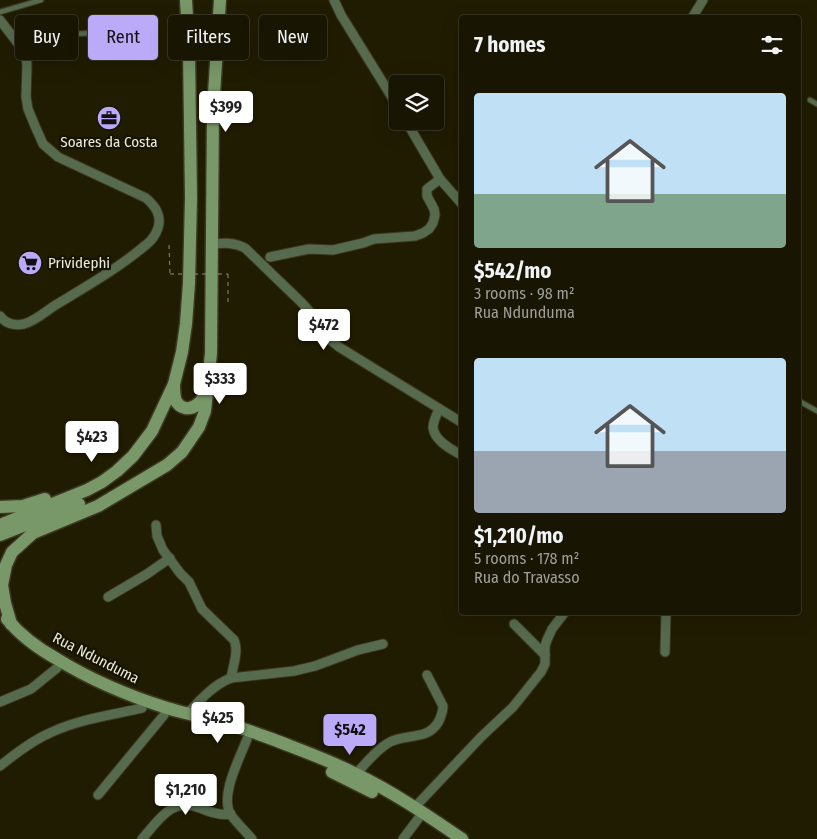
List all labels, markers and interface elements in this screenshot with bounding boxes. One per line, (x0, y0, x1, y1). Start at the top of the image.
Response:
chip: Buy (15, 15, 78, 60)
chip: Rent (88, 15, 158, 60)
chip: Filters (168, 15, 249, 60)
chip: New (259, 15, 327, 60)
icon: filters (758, 31, 786, 59)
text: 7 homes (474, 32, 545, 58)
map controls (389, 75, 444, 130)
button: layers (389, 75, 444, 130)
pin: $399 (196, 90, 256, 133)
text: $399 (210, 97, 242, 116)
office icon: Soares da Costa (96, 105, 122, 131)
icon: home (585, 126, 675, 216)
place label: Soares da Costa (60, 133, 158, 151)
supermarket icon: Prividephi (17, 250, 43, 276)
place label: Prividephi (48, 254, 110, 272)
text: $542/mo (474, 258, 552, 284)
text: 3 rooms · 98 m² (474, 284, 575, 303)
text: Rua Ndunduma (474, 303, 575, 322)
pin: $472 (294, 308, 354, 351)
text: $472 (309, 315, 339, 334)
pin: $333 (190, 362, 250, 405)
text: $333 (205, 369, 235, 388)
icon: home (585, 391, 675, 481)
pin: $423 (62, 420, 122, 463)
text: $423 (77, 427, 108, 446)
text: $1,210/mo (474, 523, 563, 549)
text: 5 rooms · 178 m² (474, 549, 579, 568)
text: Rua do Travasso (474, 568, 580, 587)
street label: Rua Ndunduma (50, 629, 142, 687)
pin: $425 (188, 702, 248, 744)
text: $425 (202, 708, 234, 727)
pin: $542 (320, 714, 380, 756)
text: $542 (334, 720, 366, 739)
pin: $1,210 (145, 774, 227, 816)
text: $1,210 (166, 780, 206, 799)

